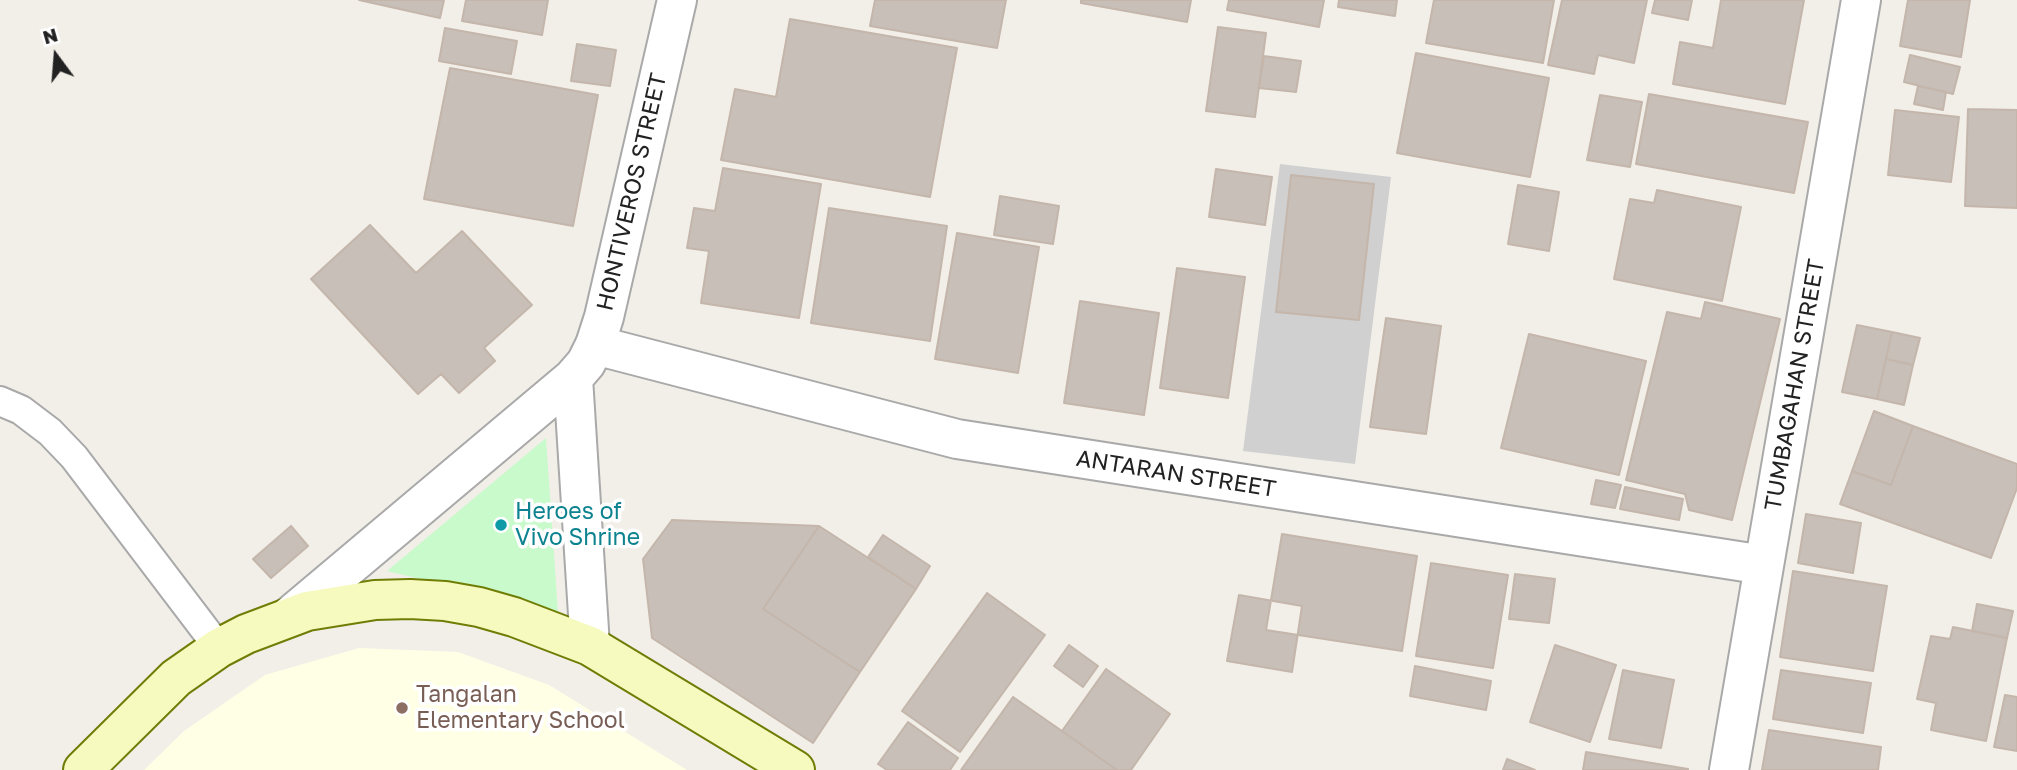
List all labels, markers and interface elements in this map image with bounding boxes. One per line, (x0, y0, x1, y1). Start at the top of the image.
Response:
north arrow (21, 21, 91, 91)
text: N (40, 22, 60, 48)
street label: HONTIVEROS STREET (591, 71, 673, 313)
street label: TUMBAGAHAN STREET (1759, 257, 1831, 513)
street label: ANTARAN STREET (1074, 445, 1278, 503)
place label: Heroes of Vivo Shrine (515, 498, 640, 552)
marker: Heroes of Vivo Shrine (493, 517, 509, 533)
place label: Tangalan Elementary School (416, 681, 625, 735)
marker: Tangalan Elementary School (394, 700, 410, 716)

